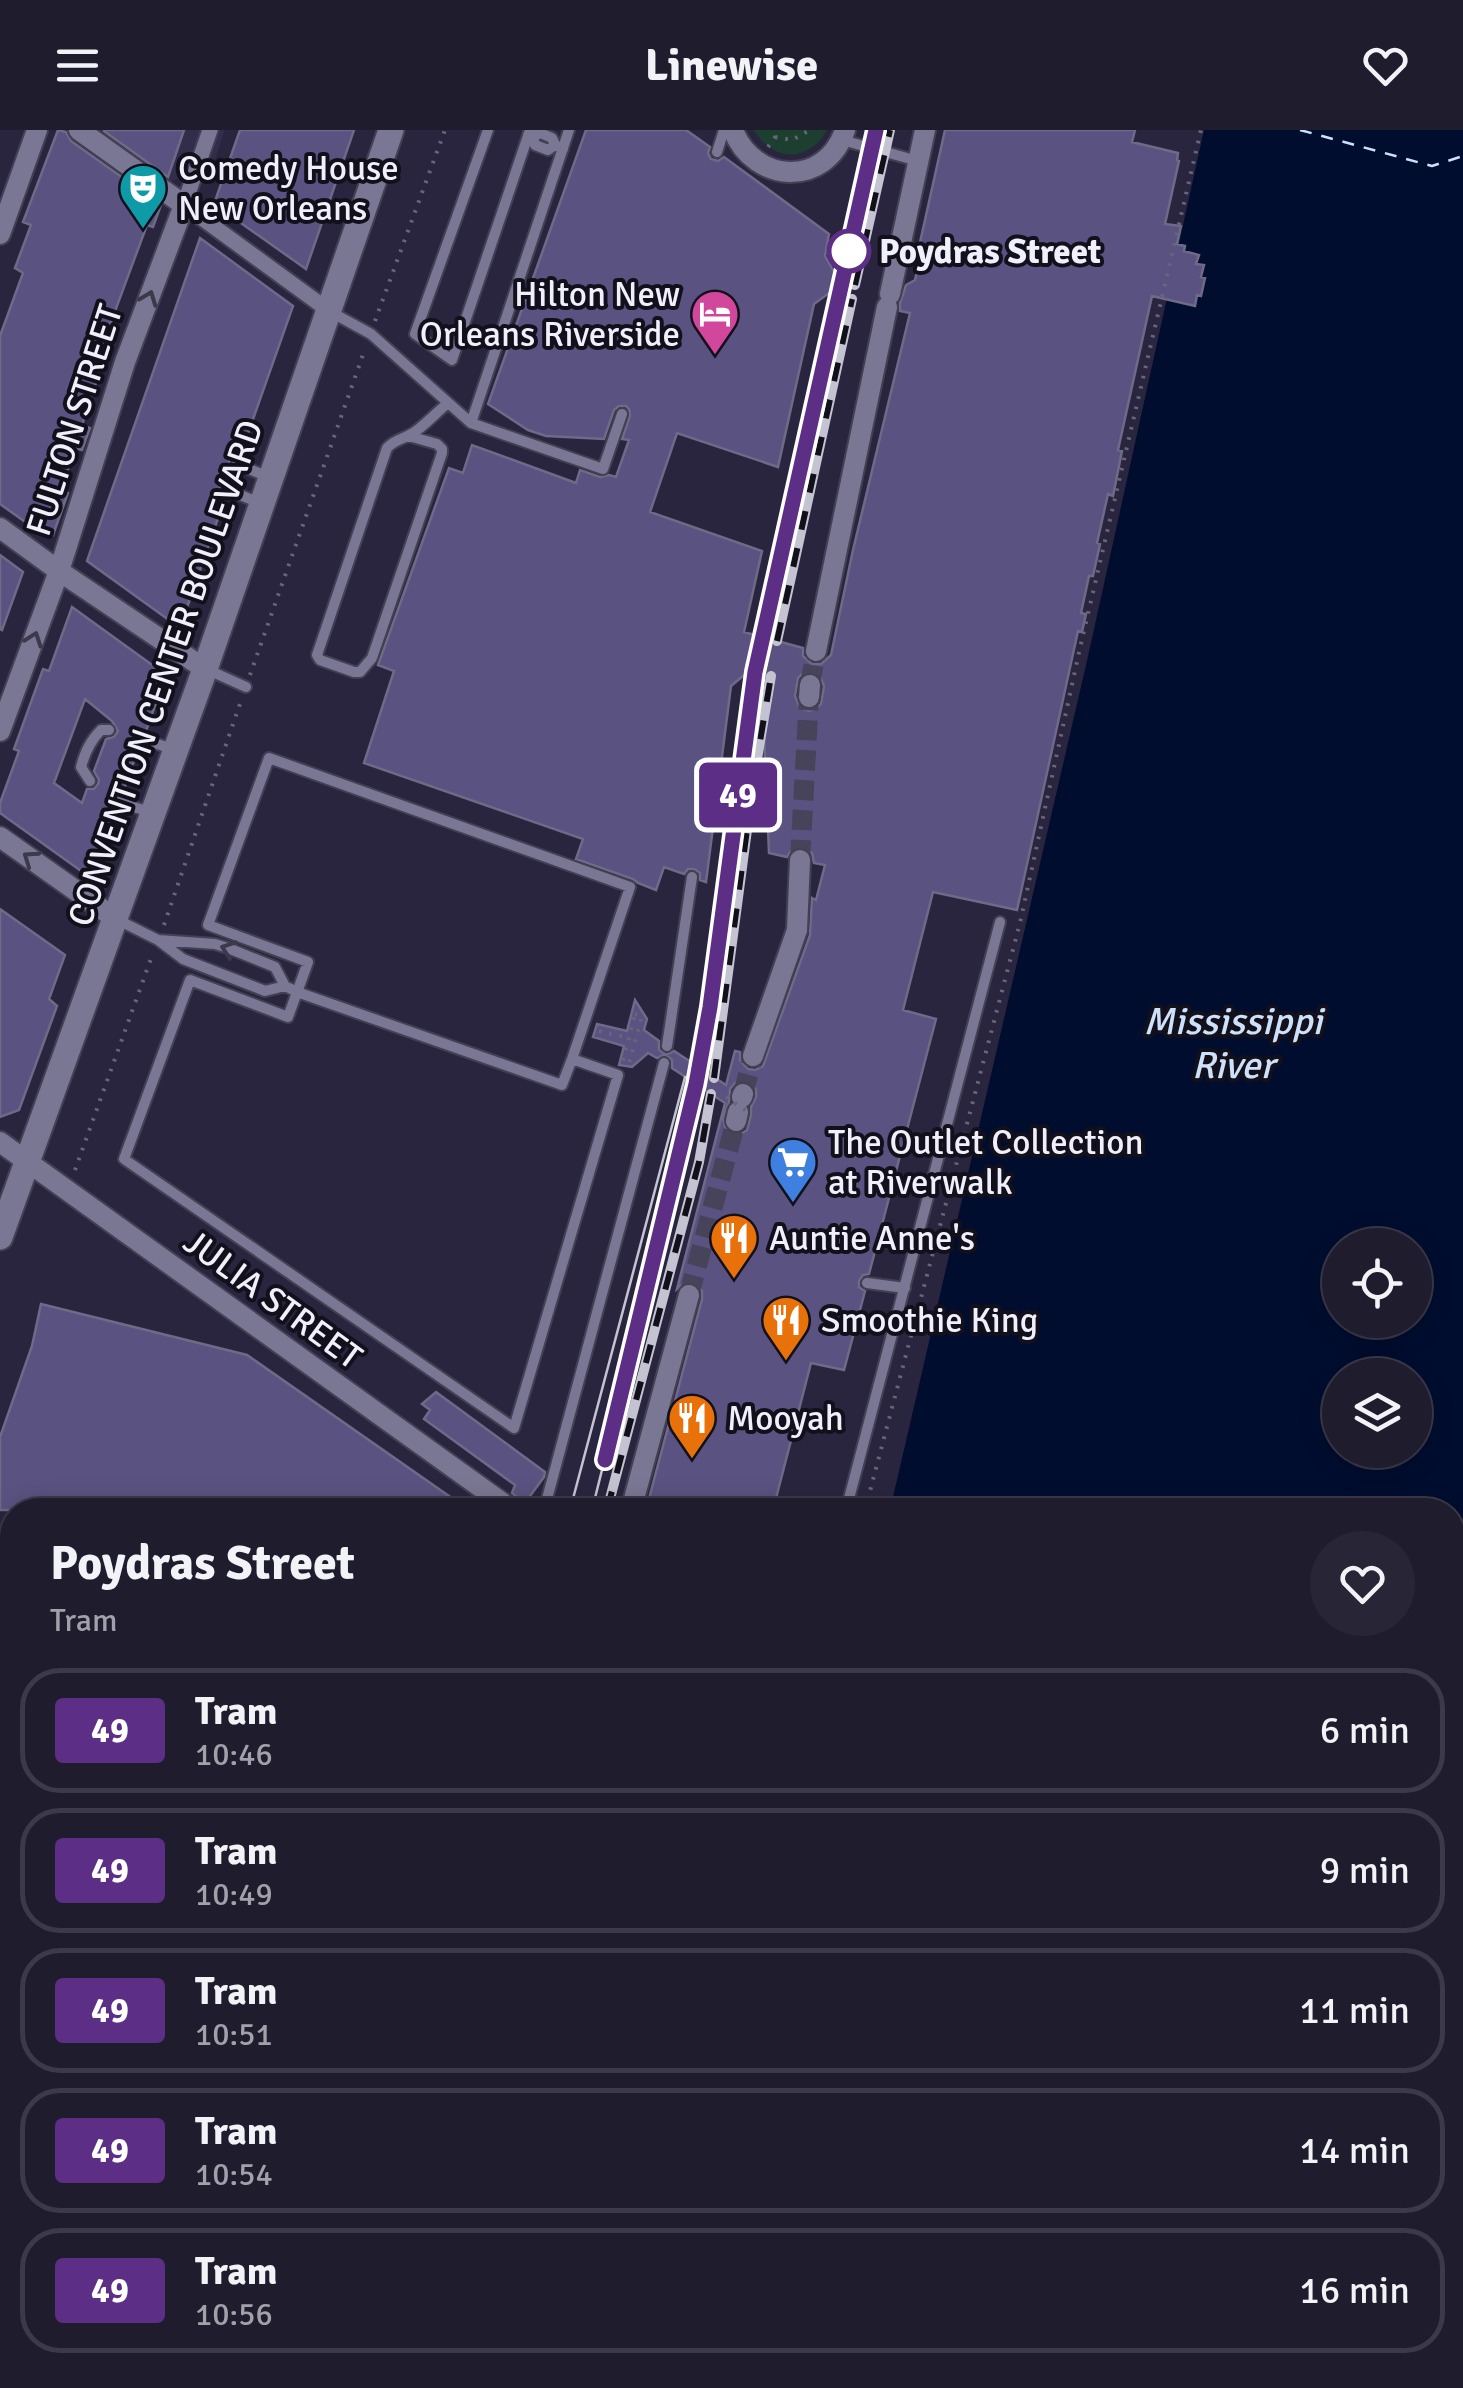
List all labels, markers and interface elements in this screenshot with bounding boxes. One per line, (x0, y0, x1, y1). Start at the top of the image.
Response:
icon: menu (50, 38, 105, 93)
text: Linewise (645, 38, 818, 93)
icon: heart (1358, 38, 1413, 93)
place label: Comedy House New Orleans (178, 147, 399, 230)
theatre icon: Comedy House New Orleans (117, 162, 169, 230)
marker: Poydras Street (828, 230, 870, 272)
place label: Poydras Street (879, 230, 1101, 273)
place label: Hilton New Orleans Riverside (420, 273, 680, 356)
hotel icon: Hilton New Orleans Riverside (689, 288, 741, 356)
one-way arrow (137, 291, 158, 308)
street label: FULTON STREET (17, 299, 132, 541)
street label: CONVENTION CENTER BOULEVARD (58, 414, 272, 932)
one-way arrow (22, 632, 43, 649)
line badge: 49 (693, 762, 783, 828)
text: 49 (719, 774, 757, 817)
one-way arrow (22, 851, 41, 870)
one-way arrow (221, 940, 238, 961)
water label: Mississippi River (1144, 998, 1326, 1089)
place label: The Outlet Collection at Riverwalk (828, 1121, 1144, 1204)
supermarket icon: The Outlet Collection at Riverwalk (767, 1136, 819, 1204)
restaurant icon: Auntie Anne's (708, 1212, 760, 1280)
place label: Auntie Anne's (769, 1217, 975, 1260)
street label: JULIA STREET (175, 1220, 370, 1379)
map controls (1322, 1228, 1432, 1468)
button: locate (1322, 1228, 1432, 1338)
restaurant icon: Smoothie King (760, 1294, 812, 1362)
place label: Smoothie King (821, 1299, 1038, 1342)
button: layers (1322, 1358, 1432, 1468)
restaurant icon: Mooyah (666, 1392, 718, 1460)
place label: Mooyah (727, 1397, 844, 1440)
button: heart (1310, 1531, 1415, 1636)
text: Poydras Street (50, 1534, 355, 1593)
text: Tram (50, 1601, 117, 1640)
text: Tram (195, 1688, 278, 1735)
text: 6 min (1320, 1707, 1410, 1754)
text: 49 (91, 1709, 129, 1752)
text: 10:46 (195, 1735, 273, 1774)
text: Tram (195, 1828, 278, 1875)
text: 9 min (1320, 1847, 1410, 1894)
text: 49 (91, 1849, 129, 1892)
text: 10:49 (195, 1875, 273, 1914)
text: Tram (195, 1968, 278, 2015)
text: 11 min (1299, 1987, 1410, 2034)
text: 49 (91, 1989, 129, 2032)
text: 10:51 (195, 2015, 273, 2054)
text: Tram (195, 2108, 278, 2155)
text: 14 min (1299, 2127, 1410, 2174)
text: 49 (91, 2129, 129, 2172)
text: 10:54 (195, 2155, 273, 2194)
text: Tram (195, 2248, 278, 2295)
text: 16 min (1299, 2267, 1410, 2314)
text: 49 (91, 2269, 129, 2312)
text: 10:56 (195, 2295, 273, 2334)

